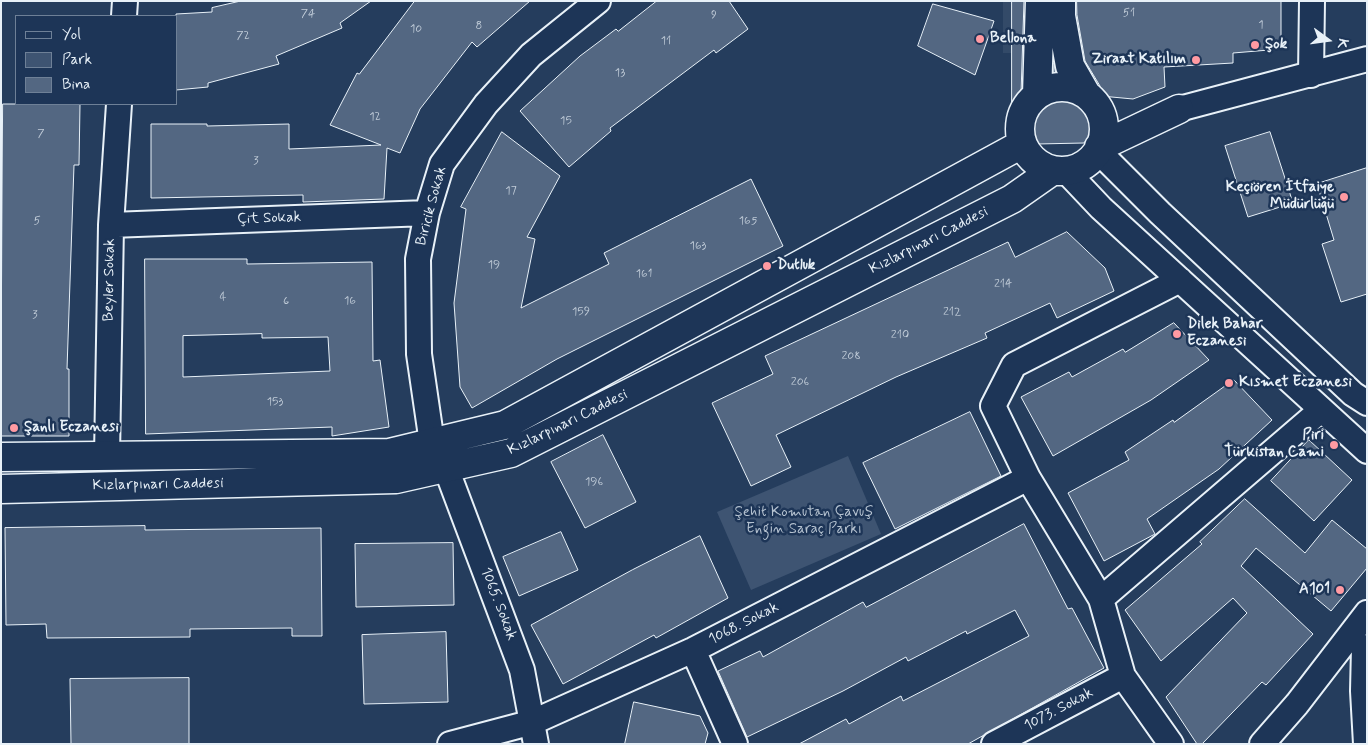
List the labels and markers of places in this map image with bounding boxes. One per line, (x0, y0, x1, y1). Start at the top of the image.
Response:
place label: Bellona (990, 30, 1036, 48)
marker: Bellona (974, 33, 986, 45)
place label: Şok (1265, 36, 1287, 54)
marker: Şok (1249, 39, 1261, 51)
place label: Ziraat Katılım (1091, 51, 1186, 69)
marker: Ziraat Katılım (1190, 54, 1202, 66)
place label: Keçiören İtfaiye Müdürlüğü (1226, 179, 1334, 214)
marker: Keçiören İtfaiye Müdürlüğü (1338, 191, 1350, 203)
place label: Dutluk (777, 257, 815, 275)
marker: Dutluk (761, 260, 773, 272)
place label: Dilek Bahar Eczanesi (1187, 316, 1262, 351)
marker: Dilek Bahar Eczanesi (1171, 328, 1183, 340)
place label: Kısmet Eczanesi (1239, 374, 1352, 392)
marker: Kısmet Eczanesi (1223, 377, 1235, 389)
place label: Şanlı Eczanesi (24, 419, 119, 437)
marker: Şanlı Eczanesi (8, 422, 20, 434)
place label: Piri Türkistan Cami (1224, 427, 1324, 462)
marker: Piri Türkistan Cami (1328, 439, 1340, 451)
place label: A101 (1299, 581, 1330, 599)
marker: A101 (1334, 584, 1346, 596)

